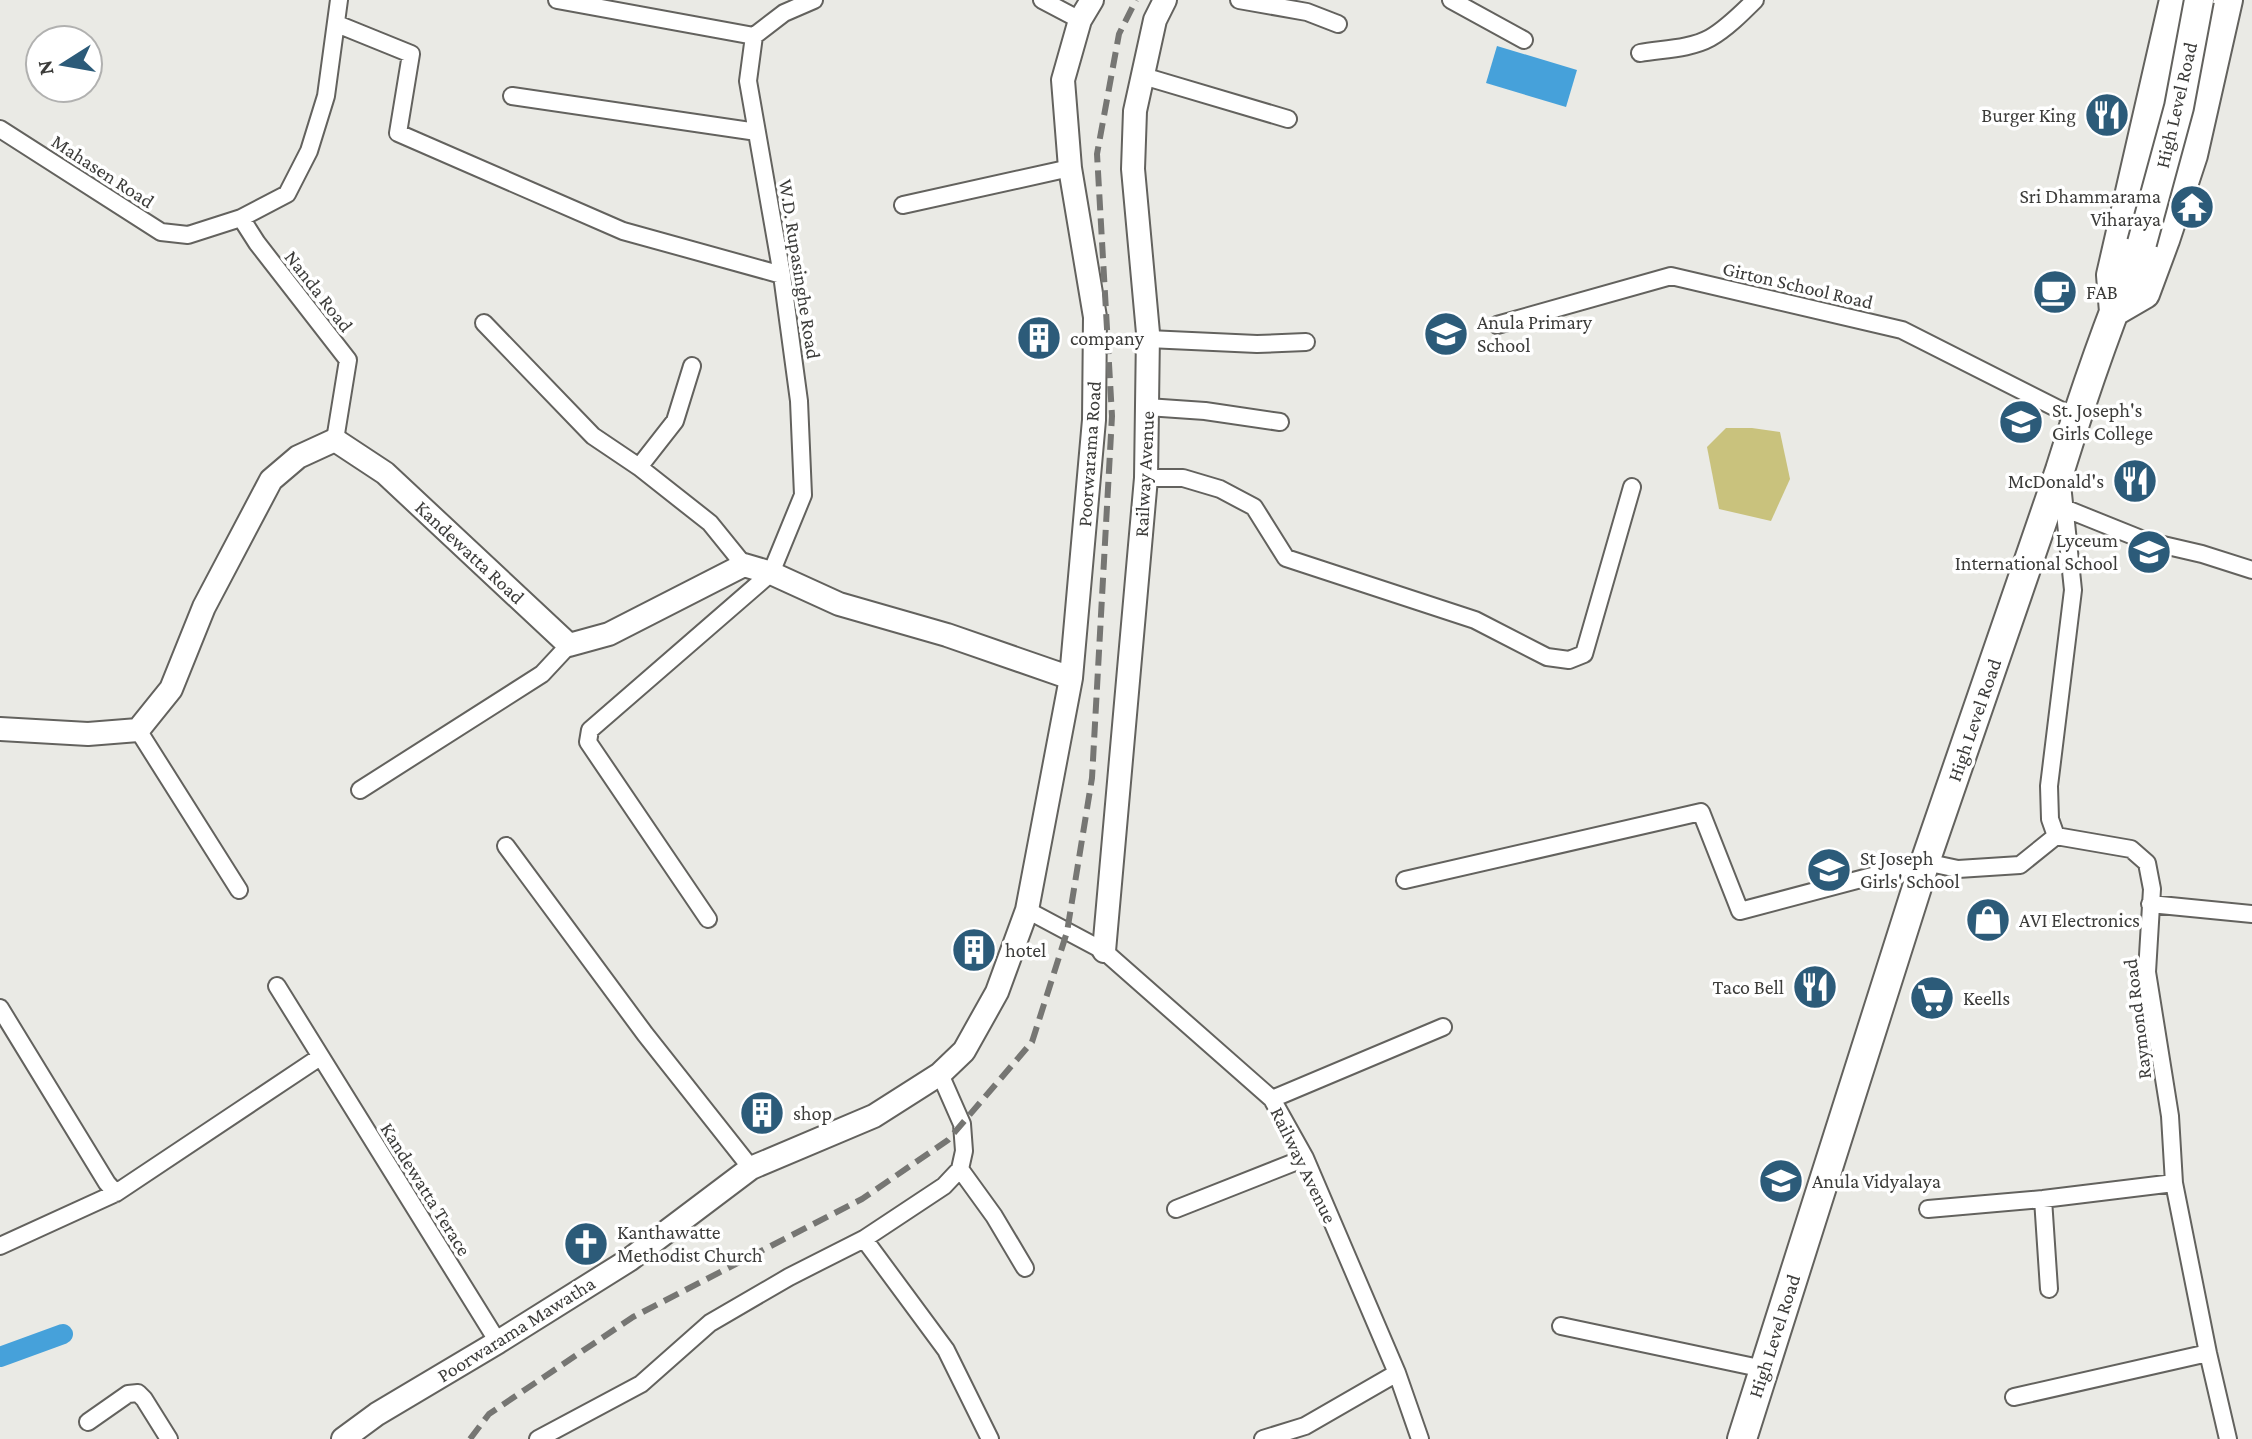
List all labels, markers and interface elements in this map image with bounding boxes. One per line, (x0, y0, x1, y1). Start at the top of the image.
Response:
north arrow (24, 24, 104, 104)
street label: High Level Road (2151, 39, 2202, 170)
text: N (31, 58, 59, 77)
restaurant icon: Burger King (2083, 91, 2131, 139)
place label: Burger King (1981, 104, 2076, 127)
street label: Mahasen Road (48, 130, 159, 212)
street label: W.D. Rupasinghe Road (774, 177, 825, 361)
temple icon: Sri Dhammarama Viharaya (2168, 183, 2216, 231)
place label: Sri Dhammarama Viharaya (2020, 185, 2161, 231)
street label: Nanda Road (280, 246, 358, 336)
street label: Girton School Road (1721, 257, 1876, 313)
cafe icon: FAB (2031, 268, 2079, 316)
place label: FAB (2086, 281, 2118, 303)
school or university icon: Anula Primary School (1422, 310, 1470, 358)
place label: Anula Primary School (1477, 311, 1593, 356)
building icon: company (1015, 314, 1063, 362)
place label: company (1070, 327, 1145, 350)
street label: Poorwarama Road (1073, 380, 1105, 528)
school or university icon: St. Joseph's Girls College (1997, 398, 2045, 446)
place label: St. Joseph's Girls College (2052, 399, 2153, 445)
street label: Railway Avenue (1130, 410, 1159, 538)
restaurant icon: McDonald's (2111, 457, 2159, 505)
place label: McDonald's (2008, 470, 2104, 492)
street label: Kandewatta Road (411, 496, 529, 608)
school or university icon: Lyceum International School (2125, 528, 2173, 576)
place label: Lyceum International School (1955, 529, 2118, 574)
street label: High Level Road (1943, 655, 2006, 785)
school or university icon: St Joseph Girls' School (1805, 846, 1853, 894)
place label: St Joseph Girls' School (1860, 847, 1960, 892)
shop icon: AVI Electronics (1964, 896, 2012, 944)
place label: AVI Electronics (2019, 909, 2140, 931)
building icon: hotel (950, 926, 998, 974)
place label: hotel (1005, 939, 1046, 961)
street label: Raymond Road (2119, 957, 2156, 1080)
restaurant icon: Taco Bell (1791, 963, 1839, 1011)
supermarket icon: Keells (1908, 974, 1956, 1022)
place label: Taco Bell (1712, 976, 1784, 998)
place label: Keells (1963, 987, 2010, 1009)
building icon: shop (738, 1089, 786, 1137)
place label: shop (793, 1102, 832, 1125)
street label: Railway Avenue (1266, 1103, 1342, 1227)
street label: Kandewatta Terace (376, 1119, 476, 1260)
school or university icon: Anula Vidyalaya (1757, 1157, 1805, 1205)
place label: Anula Vidyalaya (1812, 1170, 1941, 1193)
church icon: Kanthawatte Methodist Church (562, 1220, 610, 1268)
place label: Kanthawatte Methodist Church (617, 1221, 763, 1266)
street label: High Level Road (1744, 1271, 1805, 1401)
street label: Poorwarama Mawatha (433, 1272, 599, 1386)

